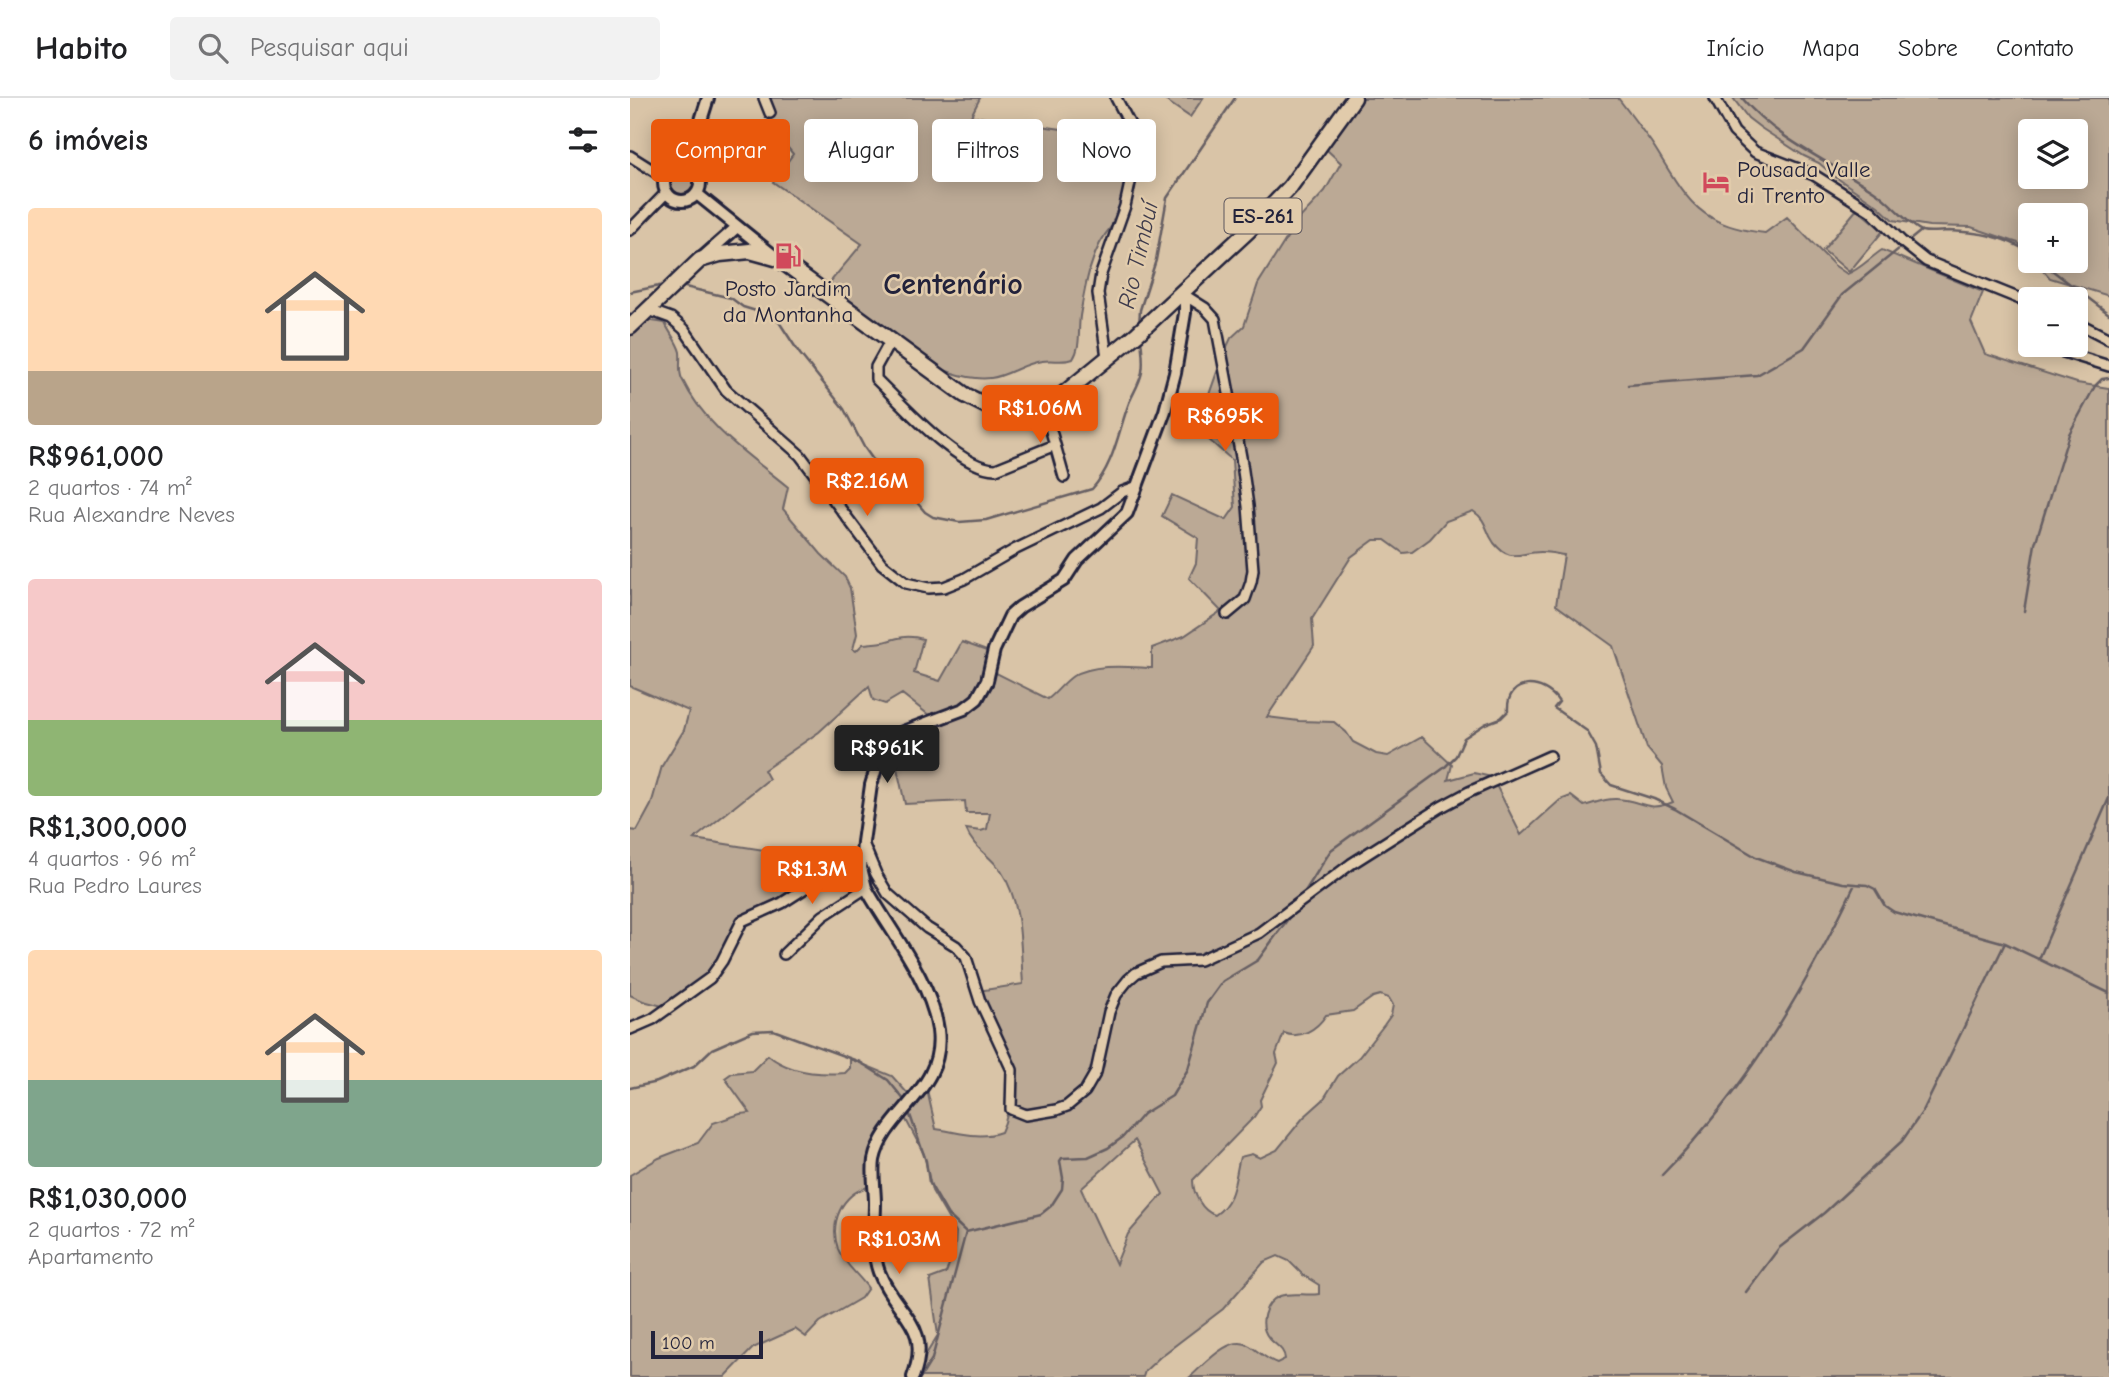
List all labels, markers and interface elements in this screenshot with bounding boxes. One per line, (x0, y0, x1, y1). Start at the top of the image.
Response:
search box (170, 17, 660, 80)
text: Habito (35, 29, 128, 67)
icon: search (194, 29, 232, 67)
text: Pesquisar aqui (250, 33, 409, 63)
text: Início (1706, 34, 1764, 62)
text: Mapa (1802, 34, 1860, 62)
text: Sobre (1898, 34, 1958, 62)
text: Contato (1996, 34, 2074, 62)
chip: Comprar (651, 119, 790, 182)
chip: Alugar (804, 119, 918, 182)
chip: Filtros (932, 119, 1043, 182)
chip: Novo (1057, 119, 1156, 182)
map controls (2018, 119, 2088, 357)
button: layers (2018, 119, 2088, 189)
icon: filters (564, 121, 602, 159)
text: 6 imóveis (28, 123, 148, 158)
place label: Pousada Valle di Trento (1737, 156, 1870, 209)
hotel icon: Pousada Valle di Trento (1701, 167, 1731, 197)
water label: Rio Timbuí (1112, 196, 1164, 311)
road number: ES-261 (1224, 198, 1302, 234)
button: + (2018, 203, 2088, 273)
fuel station icon: Posto Jardim da Montanha (773, 241, 803, 271)
icon: home (252, 253, 378, 379)
district label: Centenário (883, 267, 1023, 302)
place label: Posto Jardim da Montanha (723, 275, 853, 328)
button: − (2018, 287, 2088, 357)
pin: R$1.06M (975, 386, 1105, 445)
text: R$1.06M (998, 394, 1082, 421)
pin: R$695K (1168, 394, 1282, 453)
text: R$695K (1187, 402, 1263, 429)
text: R$961,000 (28, 439, 164, 474)
pin: R$2.16M (802, 458, 932, 518)
text: R$2.16M (826, 467, 908, 494)
text: 2 quartos · 74 m² (28, 474, 192, 501)
text: Rua Alexandre Neves (28, 501, 235, 528)
icon: home (252, 624, 378, 750)
pin: R$961K (830, 726, 944, 785)
text: R$961K (850, 734, 924, 761)
text: R$1,300,000 (28, 810, 187, 845)
text: 4 quartos · 96 m² (28, 845, 195, 872)
pin: R$1.3M (755, 846, 869, 906)
text: R$1.3M (777, 855, 847, 882)
text: Rua Pedro Laures (28, 872, 202, 899)
icon: home (252, 995, 378, 1121)
text: R$1,030,000 (28, 1181, 187, 1216)
text: 2 quartos · 72 m² (28, 1216, 195, 1243)
pin: R$1.03M (834, 1216, 964, 1276)
text: R$1.03M (857, 1225, 941, 1252)
text: Apartamento (28, 1243, 154, 1270)
scale bar (651, 1328, 763, 1360)
text: 100 m (662, 1332, 715, 1354)

